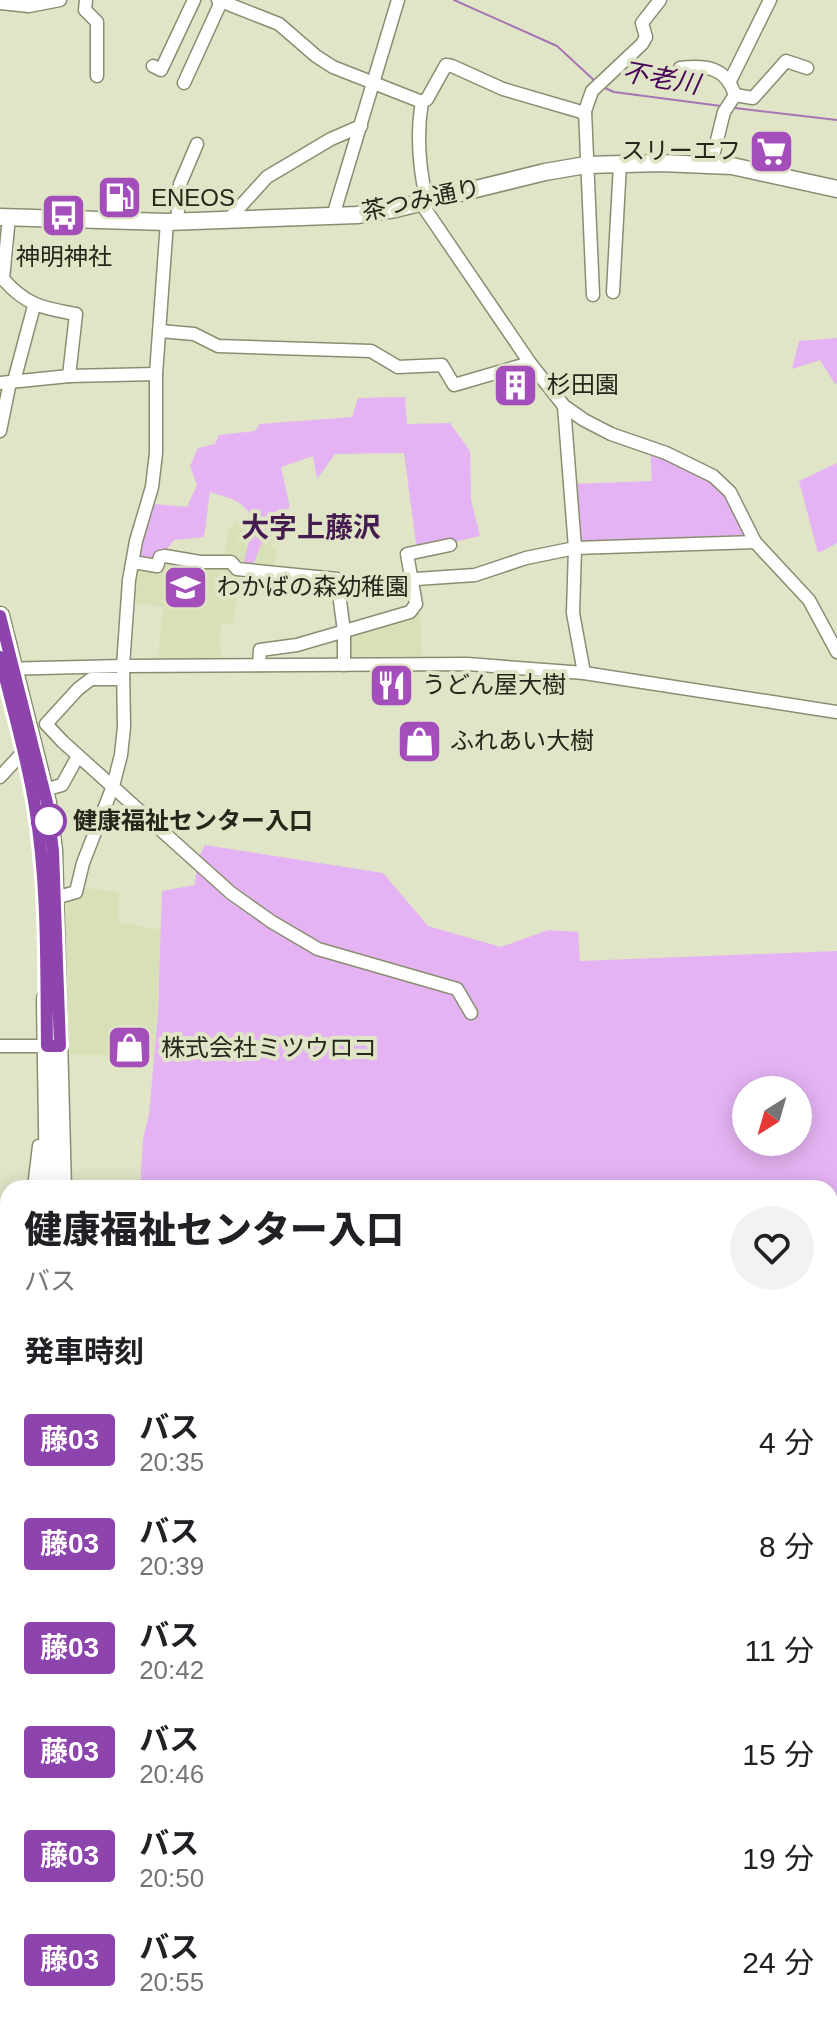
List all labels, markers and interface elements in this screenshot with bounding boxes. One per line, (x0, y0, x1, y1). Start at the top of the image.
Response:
water label: 不老川 (620, 56, 705, 100)
supermarket icon: スリーエフ (748, 127, 796, 175)
place label: スリーエフ (621, 137, 741, 164)
fuel station icon: ENEOS (96, 174, 144, 222)
street label: 茶つみ通り (359, 174, 482, 225)
place label: ENEOS (151, 184, 235, 211)
bus stop icon: 神明神社 (40, 191, 88, 239)
place label: 神明神社 (16, 243, 112, 270)
building icon: 杉田園 (492, 361, 540, 409)
place label: 杉田園 (547, 371, 619, 398)
district label: 大字上藤沢 (241, 512, 381, 543)
school or university icon: わかばの森幼稚園 (162, 563, 210, 611)
place label: わかばの森幼稚園 (217, 573, 409, 600)
restaurant icon: うどん屋大樹 (367, 661, 415, 709)
place label: うどん屋大樹 (422, 671, 566, 698)
shop icon: ふれあい大樹 (395, 717, 443, 765)
place label: ふれあい大樹 (450, 727, 594, 754)
marker: 健康福祉センター入口 (32, 804, 66, 838)
place label: 健康福祉センター入口 (73, 807, 313, 834)
shop icon: 株式会社ミツウロコ (106, 1024, 154, 1072)
place label: 株式会社ミツウロコ (161, 1034, 377, 1061)
north arrow (732, 1076, 812, 1156)
map controls (732, 1076, 812, 1156)
button: heart (730, 1206, 814, 1290)
text: 健康福祉センター入口 (24, 1209, 404, 1251)
text: バス (24, 1266, 76, 1296)
text: 発車時刻 (24, 1335, 144, 1368)
text: バス (139, 1411, 199, 1444)
text: 藤03 (40, 1424, 99, 1455)
text: 4 分 (759, 1426, 814, 1459)
text: 20:35 (139, 1447, 204, 1477)
text: バス (139, 1515, 199, 1548)
text: 藤03 (40, 1528, 99, 1559)
text: 8 分 (759, 1530, 814, 1563)
text: 20:39 (139, 1551, 204, 1581)
text: バス (139, 1619, 199, 1652)
text: 藤03 (40, 1632, 99, 1663)
text: 11 分 (745, 1634, 814, 1667)
text: 20:42 (139, 1655, 204, 1685)
text: バス (139, 1723, 199, 1756)
text: 藤03 (40, 1736, 99, 1767)
text: 15 分 (742, 1738, 814, 1771)
text: 20:46 (139, 1759, 204, 1789)
text: バス (139, 1827, 199, 1860)
text: 藤03 (40, 1840, 99, 1871)
text: 19 分 (742, 1842, 814, 1875)
text: 20:50 (139, 1863, 204, 1893)
text: バス (139, 1931, 199, 1964)
text: 藤03 (40, 1944, 99, 1975)
text: 24 分 (742, 1946, 814, 1979)
text: 20:55 (139, 1967, 204, 1997)

